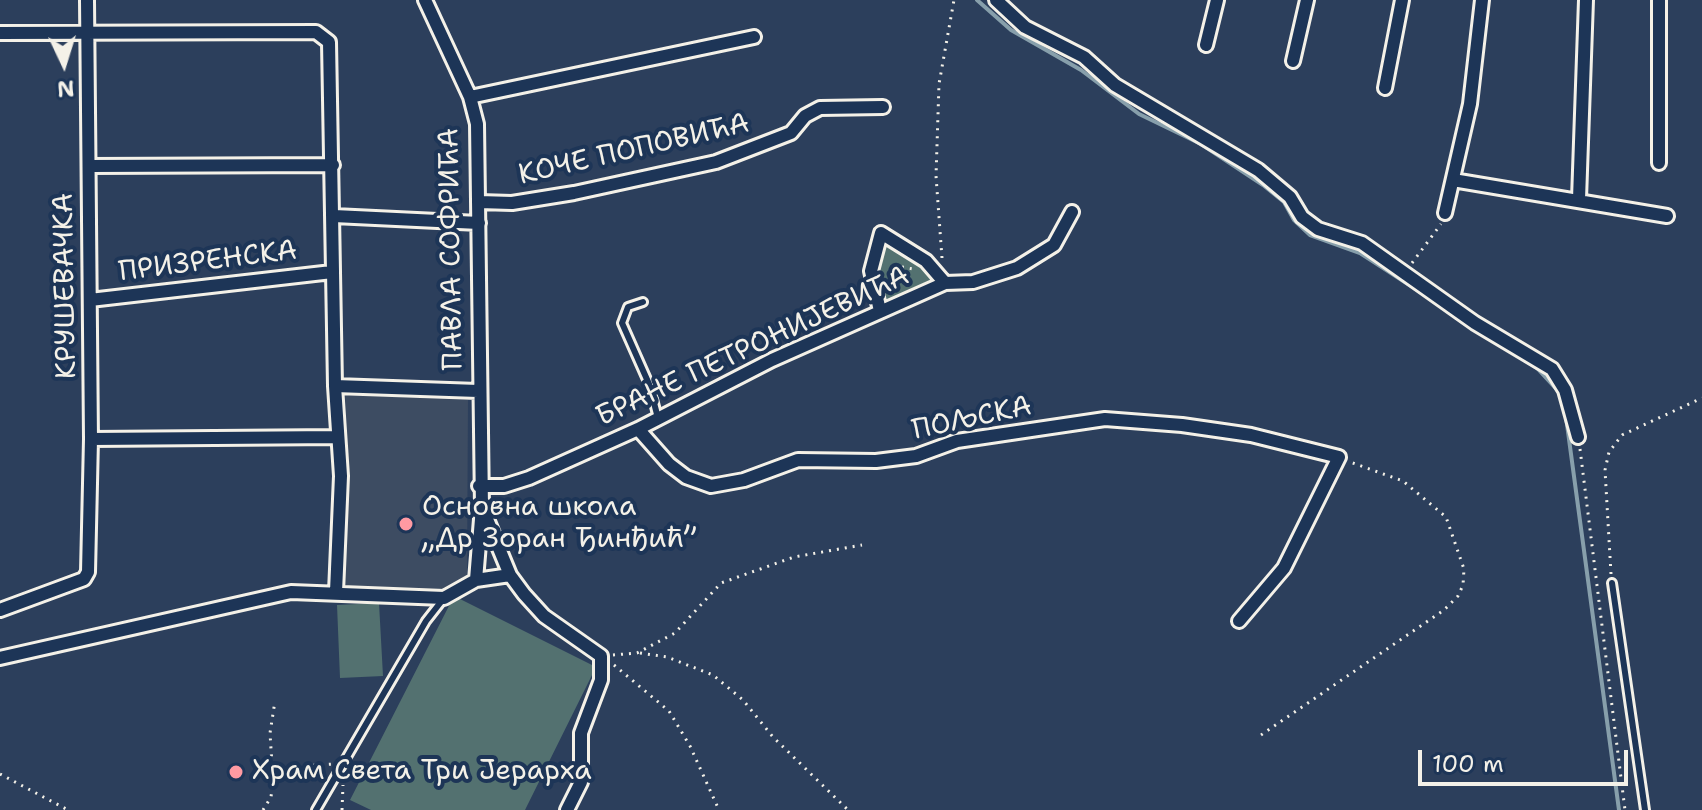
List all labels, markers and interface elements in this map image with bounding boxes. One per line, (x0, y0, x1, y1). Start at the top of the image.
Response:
north arrow (24, 24, 104, 104)
text: N (56, 73, 75, 104)
street label: КОЧЕ ПОПОВИЋА (515, 107, 753, 193)
street label: ПАВЛА СОФРИЋА (433, 127, 471, 371)
street label: КРУШЕВАЧКА (48, 193, 84, 379)
street label: ПРИЗРЕНСКА (117, 234, 299, 290)
street label: БРАНЕ ПЕТРОНИЈЕВИЋА (591, 260, 915, 434)
street label: ПОЉСКА (909, 390, 1035, 448)
place label: Основна школа „Др Зоран Ђинђић” (422, 491, 696, 557)
marker: Основна школа „Др Зоран Ђинђић” (397, 515, 415, 533)
scale bar (1422, 734, 1632, 784)
text: 100 m (1432, 748, 1504, 780)
place label: Храм Света Три Јерарха (252, 755, 592, 789)
marker: Храм Света Три Јерарха (227, 763, 245, 781)

